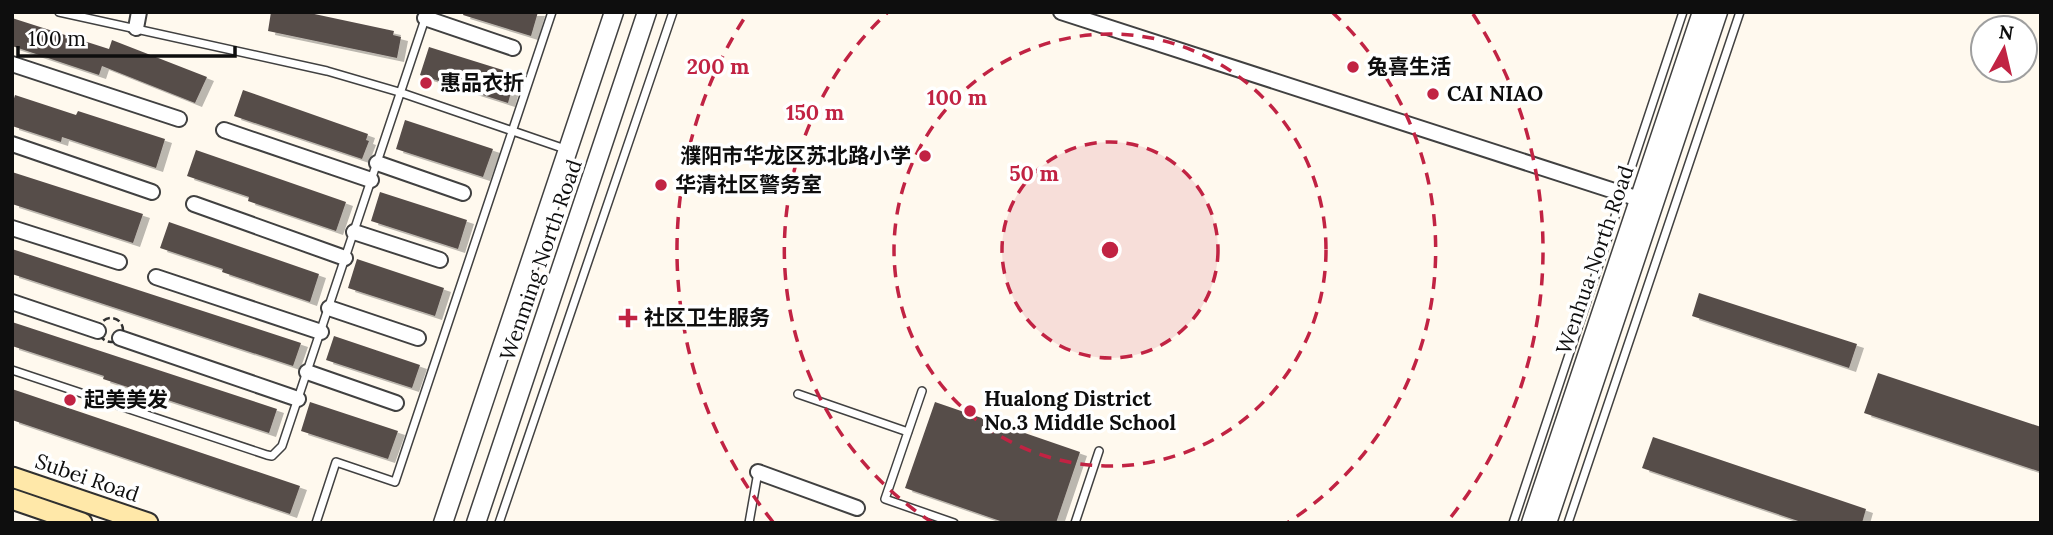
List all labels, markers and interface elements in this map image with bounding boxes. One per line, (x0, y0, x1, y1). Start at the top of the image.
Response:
scale bar (18, 14, 234, 58)
north arrow (1969, 14, 2039, 84)
text: N (1997, 19, 2016, 45)
text: 100 m (28, 25, 86, 52)
text: 200 m (687, 53, 749, 80)
place label: 兔喜生活 (1367, 53, 1451, 80)
marker: 兔喜生活 (1345, 59, 1361, 75)
place label: 惠品衣折 (440, 69, 524, 96)
marker: 惠品衣折 (418, 75, 434, 91)
place label: CAI NIAO (1447, 80, 1543, 107)
text: 100 m (927, 84, 987, 111)
marker: CAI NIAO (1425, 86, 1441, 102)
text: 150 m (786, 99, 844, 126)
place label: 濮阳市华龙区苏北路小学 (680, 142, 911, 169)
marker: 濮阳市华龙区苏北路小学 (917, 148, 933, 164)
street label: Wenming North Road (493, 156, 588, 364)
text: 50 m (1009, 160, 1059, 187)
street label: Wenhua North Road (1550, 162, 1640, 358)
place label: 华清社区警务室 (675, 171, 822, 198)
marker: 华清社区警务室 (653, 177, 669, 193)
centre of rings (1098, 238, 1122, 262)
place label: 社区卫生服务 (644, 304, 770, 331)
marker: 社区卫生服务 (618, 308, 638, 328)
place label: Hualong District No.3 Middle School (984, 385, 1176, 436)
place label: 起美美发 (84, 386, 168, 413)
marker: 起美美发 (62, 392, 78, 408)
marker: Hualong District No.3 Middle School (962, 403, 978, 419)
street label: Subei Road (32, 447, 143, 508)

